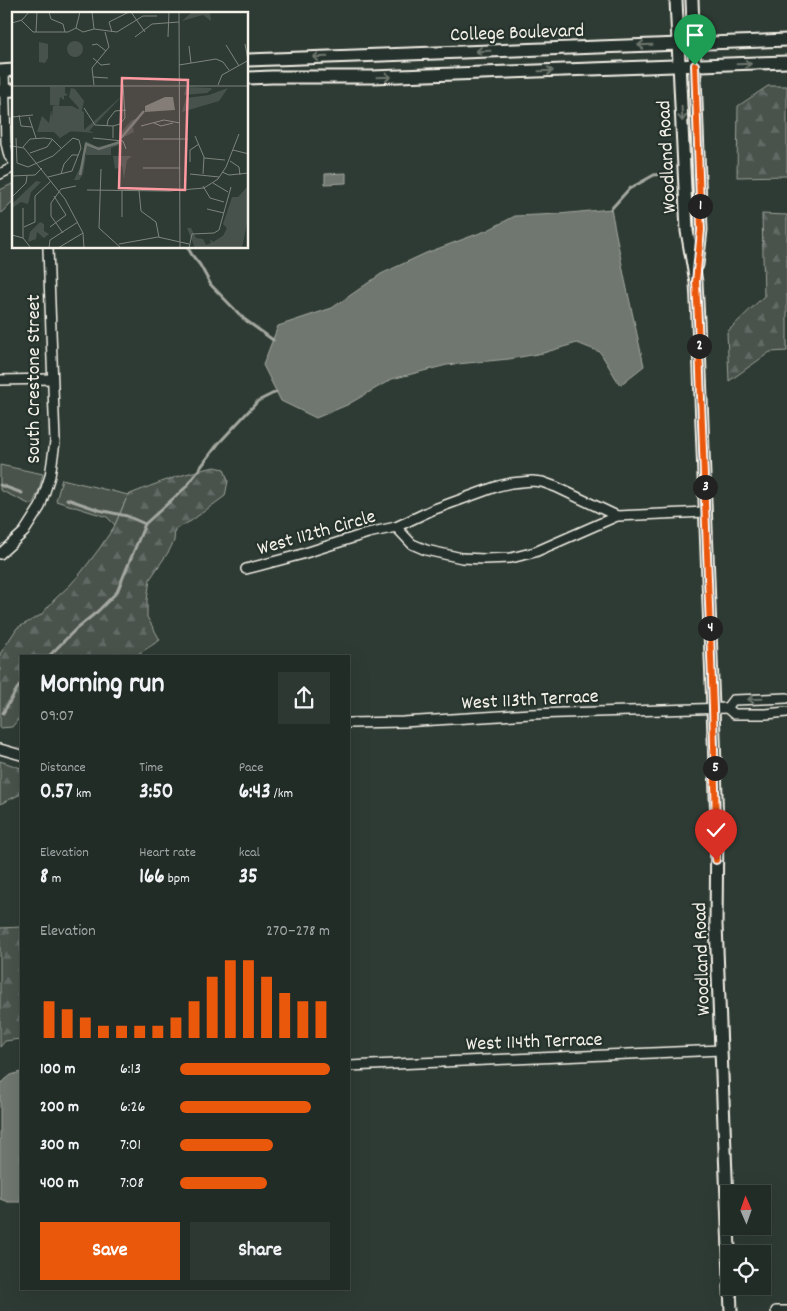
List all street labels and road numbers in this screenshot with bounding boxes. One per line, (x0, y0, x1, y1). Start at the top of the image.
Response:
street label: College Boulevard (449, 18, 585, 50)
street label: Woodland Road (651, 99, 685, 214)
street label: South Crestone Street (21, 294, 49, 464)
street label: West 112th Circle (254, 504, 379, 564)
street label: West 113th Terrace (461, 683, 600, 719)
street label: Woodland Road (687, 902, 719, 1016)
street label: West 114th Terrace (465, 1027, 603, 1059)

